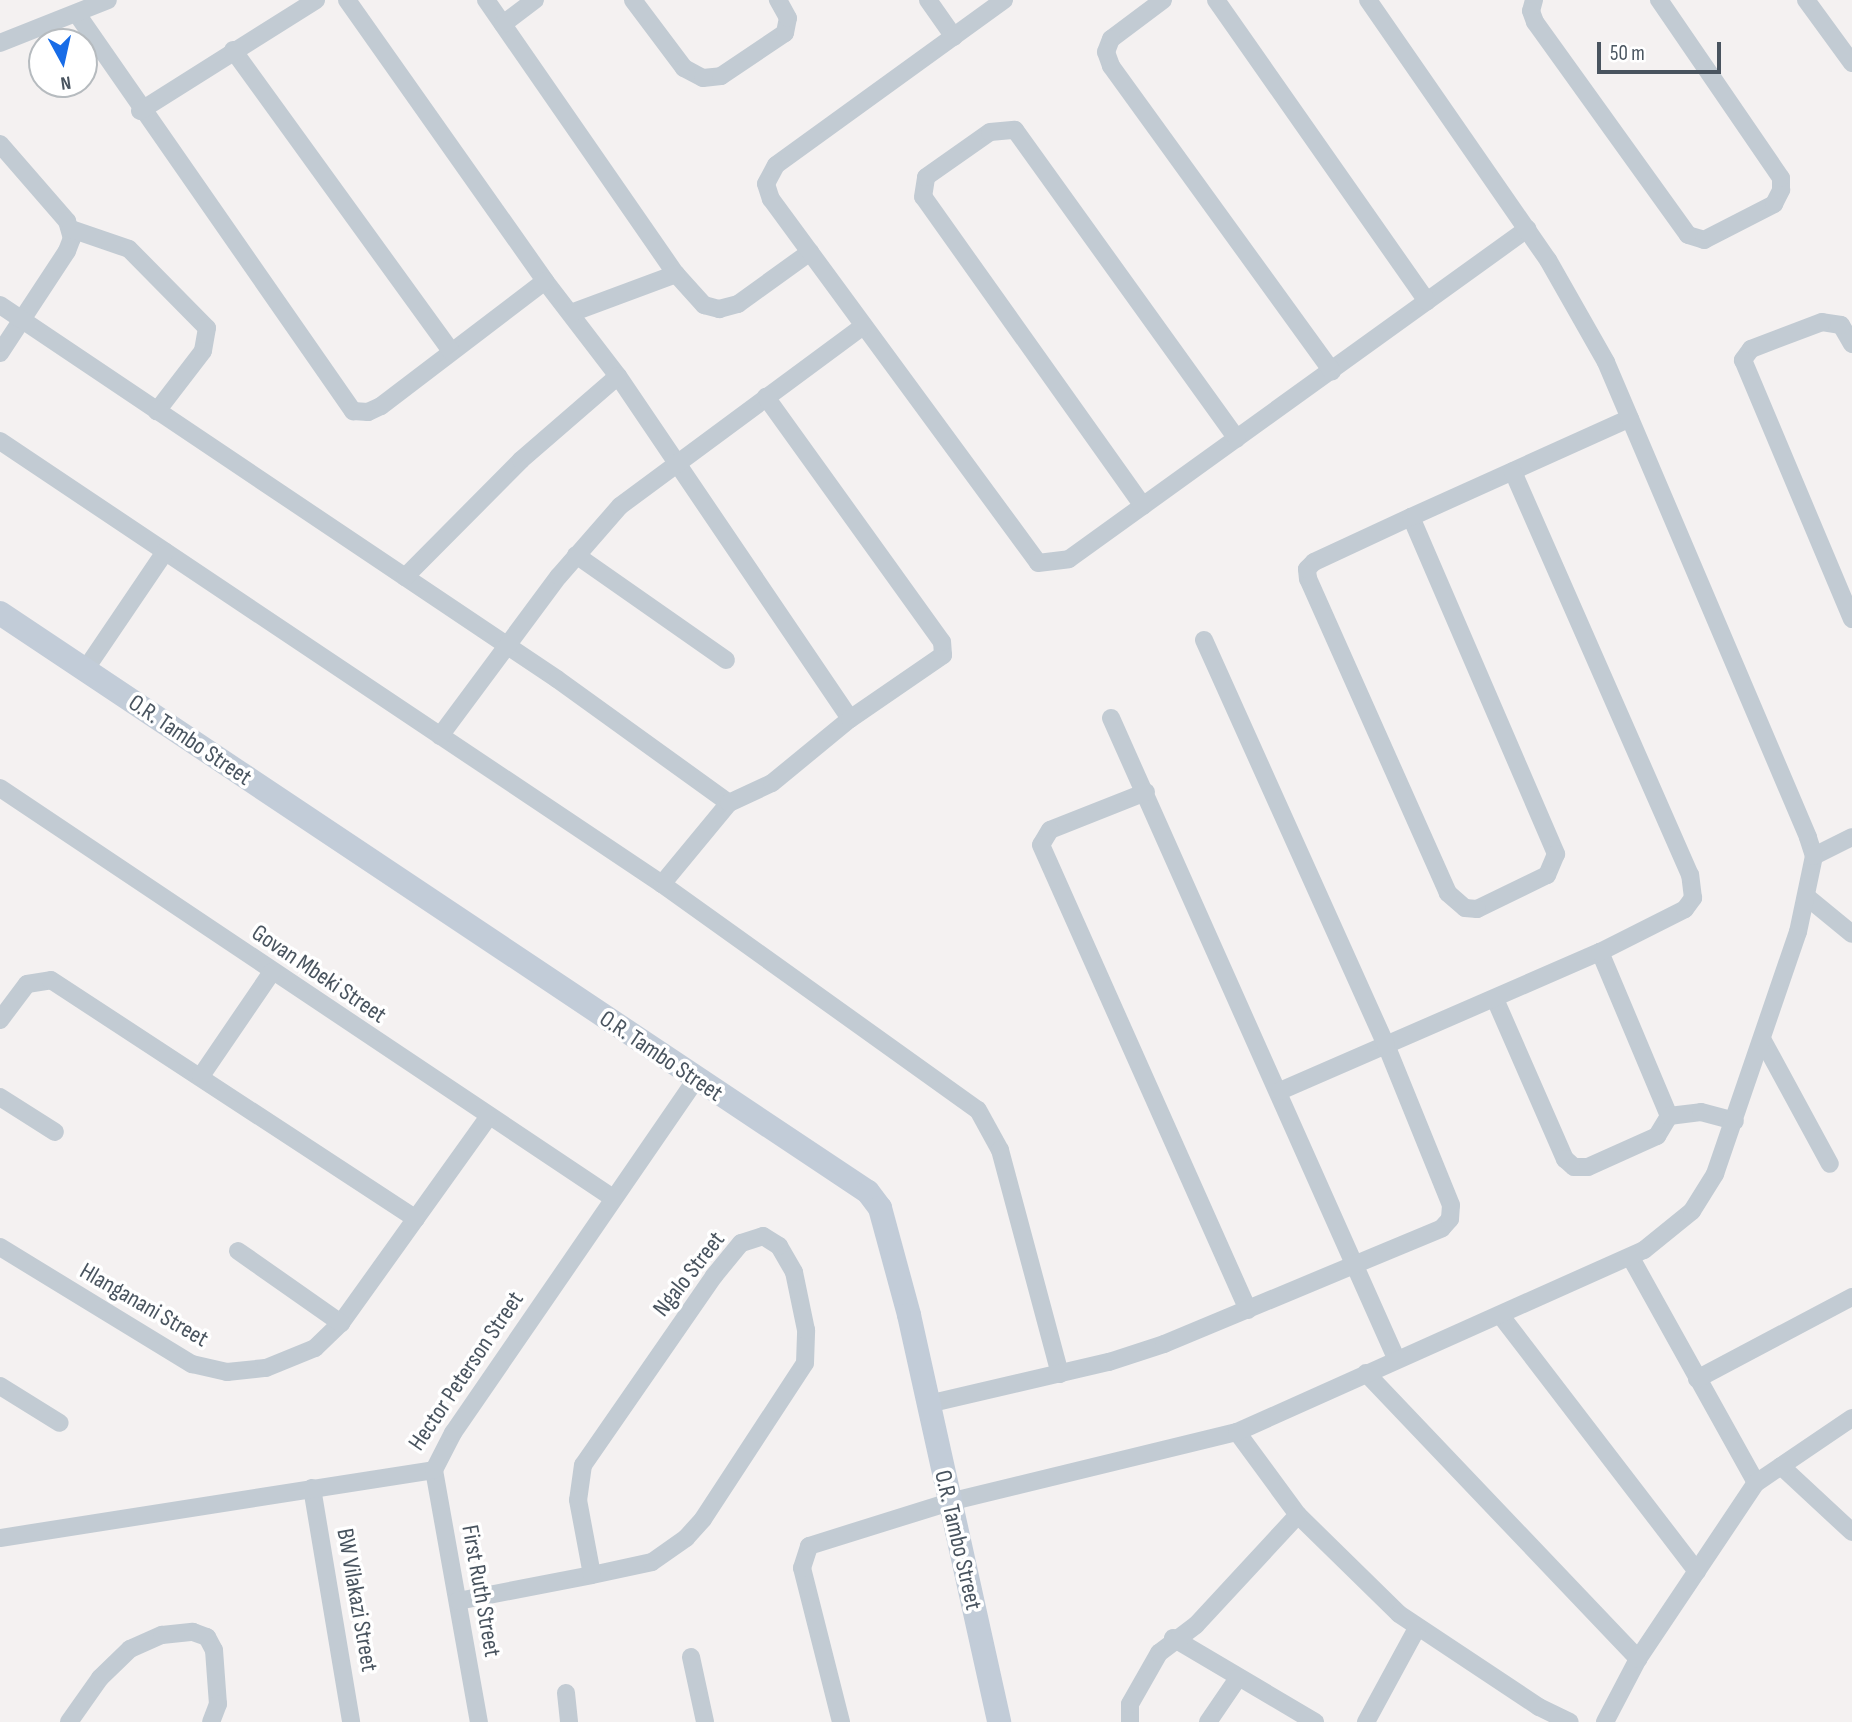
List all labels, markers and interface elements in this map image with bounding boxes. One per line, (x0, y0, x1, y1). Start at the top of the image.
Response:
north arrow (28, 28, 98, 98)
scale bar (1600, 28, 1724, 72)
text: 50 m (1610, 41, 1645, 66)
text: N (59, 70, 72, 94)
street label: O.R. Tambo Street (123, 688, 257, 792)
street label: Govan Mbeki Street (246, 918, 392, 1030)
street label: O.R. Tambo Street (594, 1004, 728, 1108)
street label: Ngalo Street (647, 1226, 731, 1322)
street label: Hlanganani Street (75, 1257, 213, 1353)
street label: Hector Peterson Street (402, 1286, 530, 1456)
street label: O.R. Tambo Street (928, 1467, 988, 1613)
street label: First Ruth Street (455, 1523, 507, 1659)
street label: BW Vilakazi Street (330, 1526, 384, 1674)

